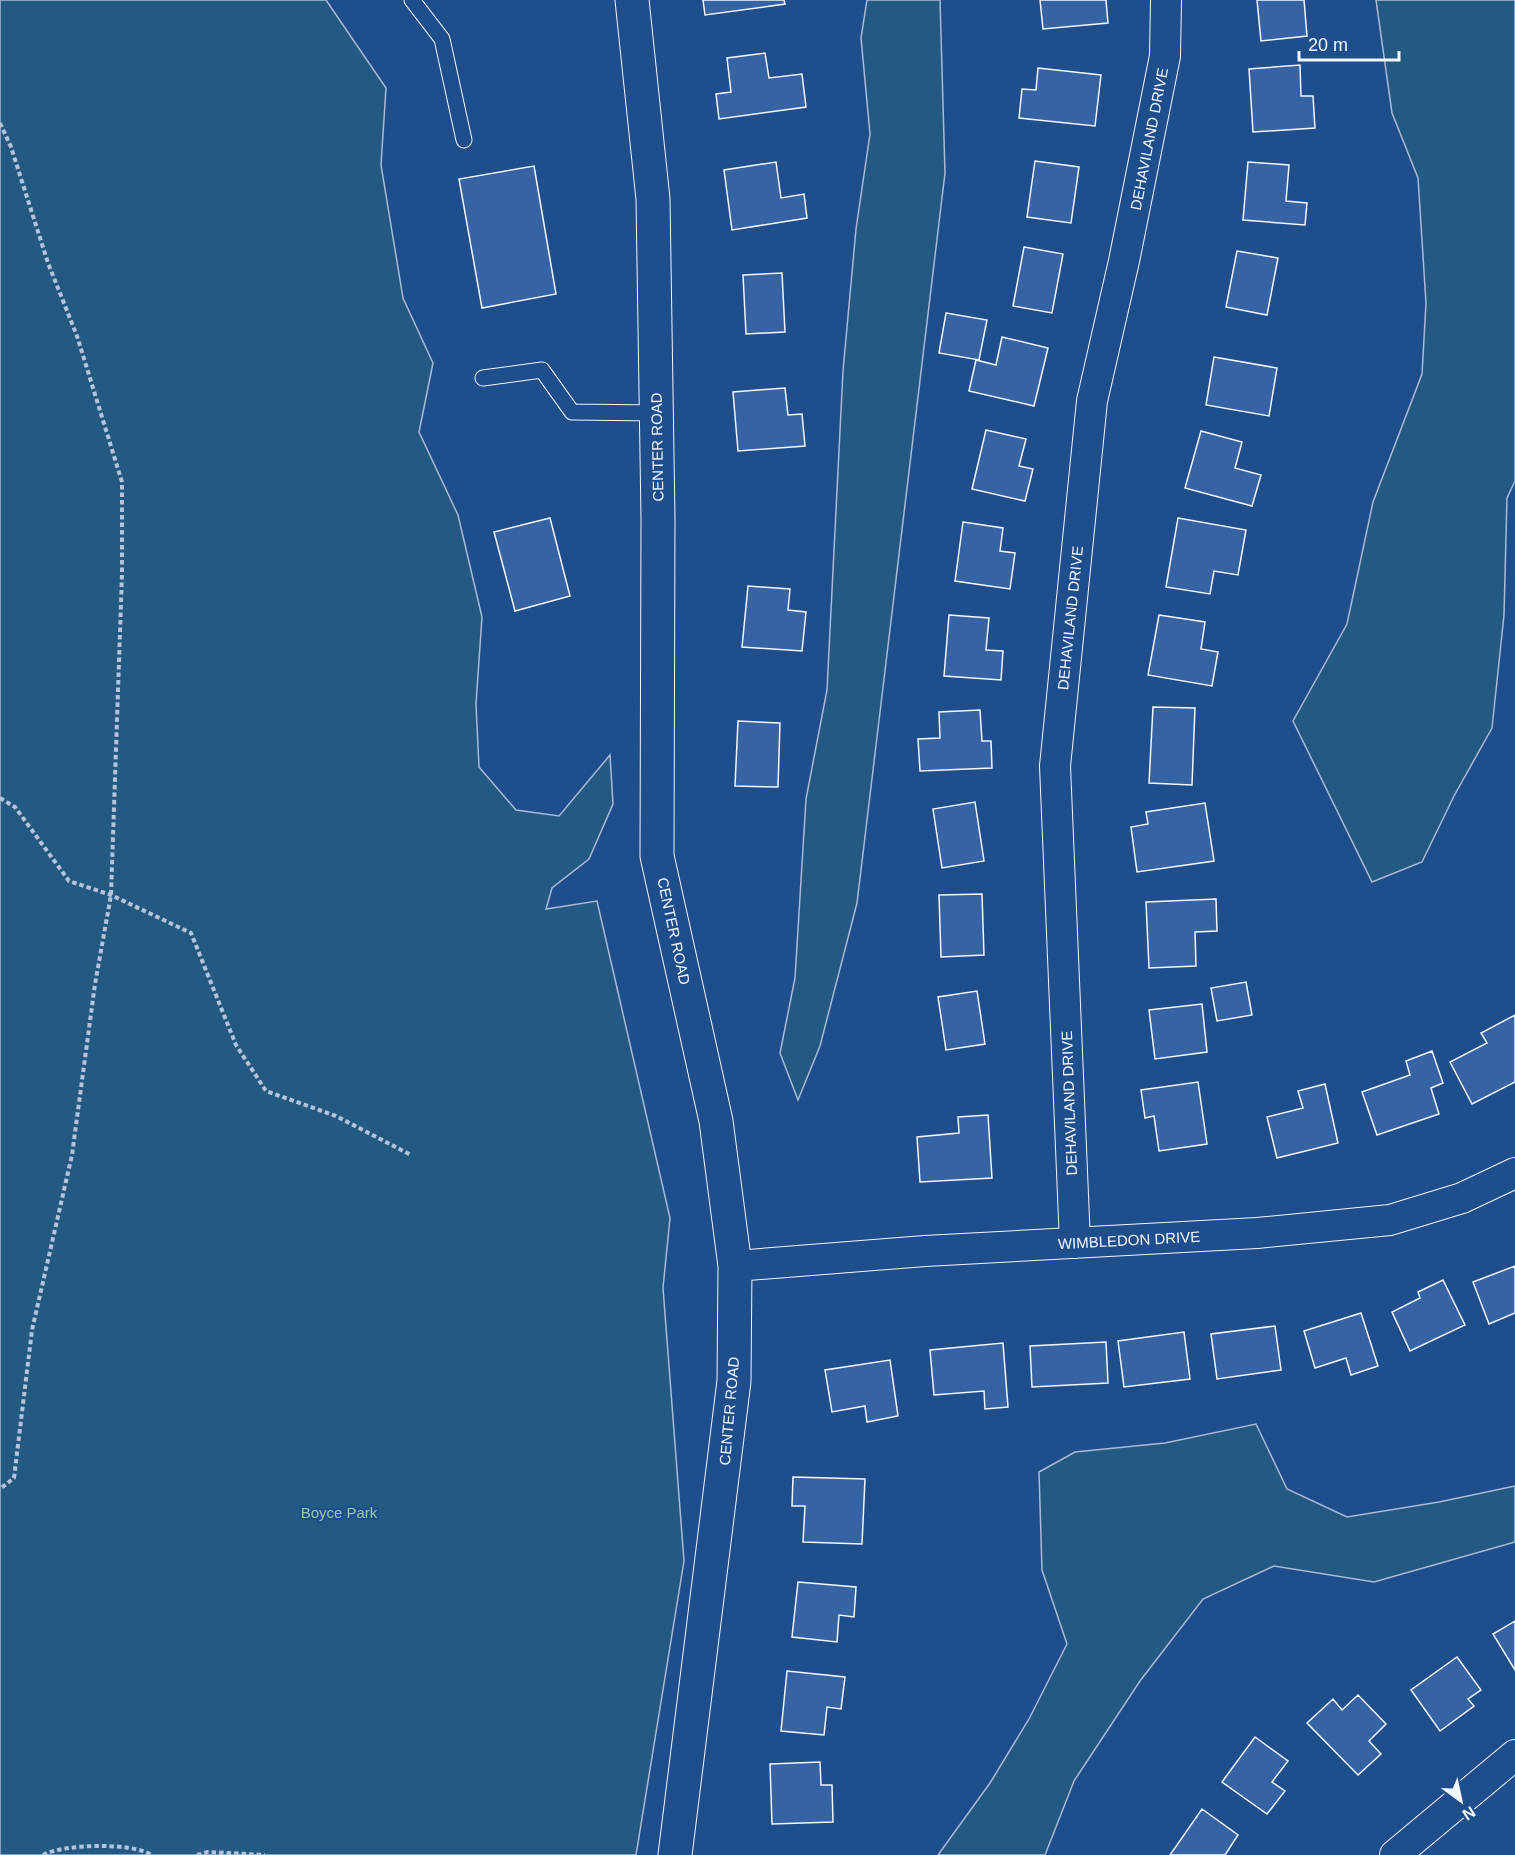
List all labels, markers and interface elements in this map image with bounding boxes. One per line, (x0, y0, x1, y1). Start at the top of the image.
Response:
scale bar (1299, 24, 1400, 62)
text: 20 m (1308, 35, 1348, 55)
street label: DEHAVILAND DRIVE (1127, 66, 1171, 212)
street label: CENTER ROAD (648, 392, 666, 502)
street label: DEHAVILAND DRIVE (1054, 545, 1086, 691)
street label: CENTER ROAD (654, 876, 694, 986)
street label: DEHAVILAND DRIVE (1058, 1030, 1080, 1176)
street label: WIMBLEDON DRIVE (1057, 1228, 1201, 1252)
street label: CENTER ROAD (716, 1356, 742, 1466)
park label: Boyce Park (301, 1504, 378, 1521)
north arrow (1431, 1771, 1491, 1831)
text: N (1459, 1803, 1478, 1823)

